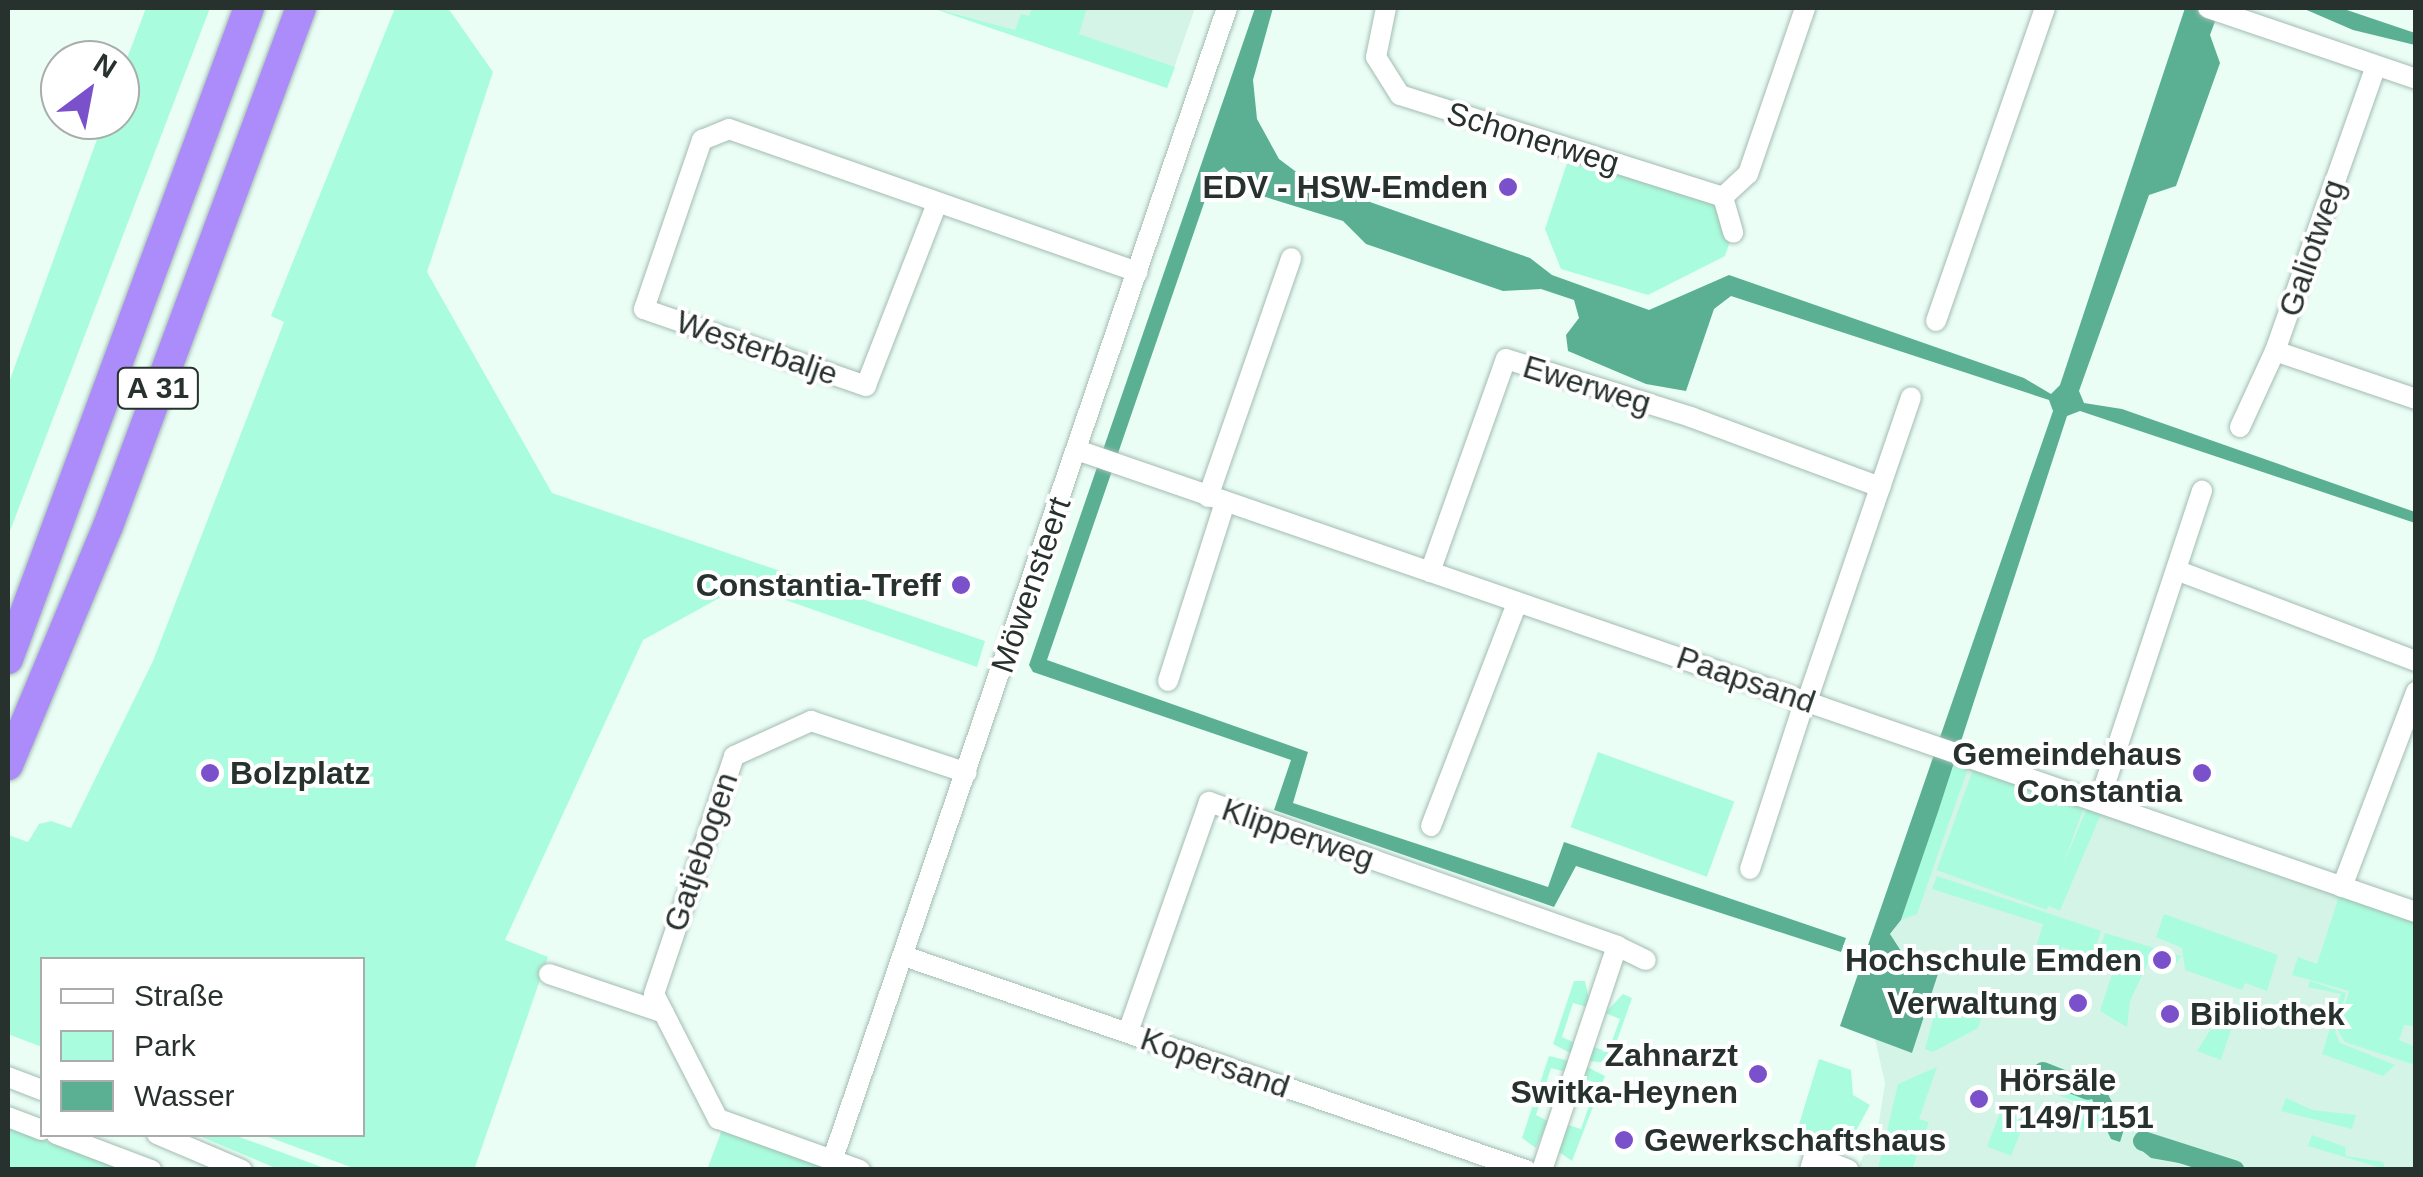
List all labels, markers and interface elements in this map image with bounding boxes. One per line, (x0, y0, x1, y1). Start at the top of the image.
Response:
north arrow (40, 40, 140, 140)
text: N (88, 47, 122, 84)
street label: Schonerweg (1442, 94, 1624, 182)
place label: EDV - HSW-Emden (1202, 168, 1488, 206)
street label: Galiotweg (2271, 174, 2353, 322)
marker: EDV - HSW-Emden (1497, 176, 1519, 198)
street label: Westerbalje (671, 302, 843, 394)
street label: Ewerweg (1518, 347, 1656, 423)
road number: A 31 (116, 363, 200, 413)
street label: Möwensteert (983, 492, 1079, 678)
place label: Constantia-Treff (696, 566, 941, 604)
marker: Constantia-Treff (950, 574, 972, 596)
street label: Paapsand (1672, 638, 1820, 722)
place label: Gemeindehaus Constantia (1953, 736, 2182, 811)
place label: Bolzplatz (230, 754, 370, 792)
marker: Bolzplatz (199, 762, 221, 784)
marker: Gemeindehaus Constantia (2191, 762, 2213, 784)
street label: Gatjebogen (656, 768, 746, 936)
street label: Klipperweg (1217, 790, 1379, 878)
place label: Hochschule Emden (1845, 941, 2142, 979)
marker: Hochschule Emden (2151, 949, 2173, 971)
legend (40, 957, 365, 1137)
text: Straße (134, 979, 224, 1012)
place label: Verwaltung (1887, 984, 2058, 1022)
marker: Verwaltung (2067, 992, 2089, 1014)
place label: Bibliothek (2190, 995, 2345, 1033)
marker: Bibliothek (2159, 1003, 2181, 1025)
street label: Kopersand (1136, 1020, 1294, 1106)
text: Park (134, 1029, 196, 1062)
place label: Zahnarzt Switka-Heynen (1510, 1037, 1738, 1112)
place label: Hörsäle T149/T151 (1999, 1062, 2154, 1137)
marker: Zahnarzt Switka-Heynen (1747, 1063, 1769, 1085)
text: Wasser (134, 1079, 235, 1112)
marker: Hörsäle T149/T151 (1968, 1088, 1990, 1110)
place label: Gewerkschaftshaus (1644, 1121, 1946, 1159)
marker: Gewerkschaftshaus (1613, 1129, 1635, 1151)

